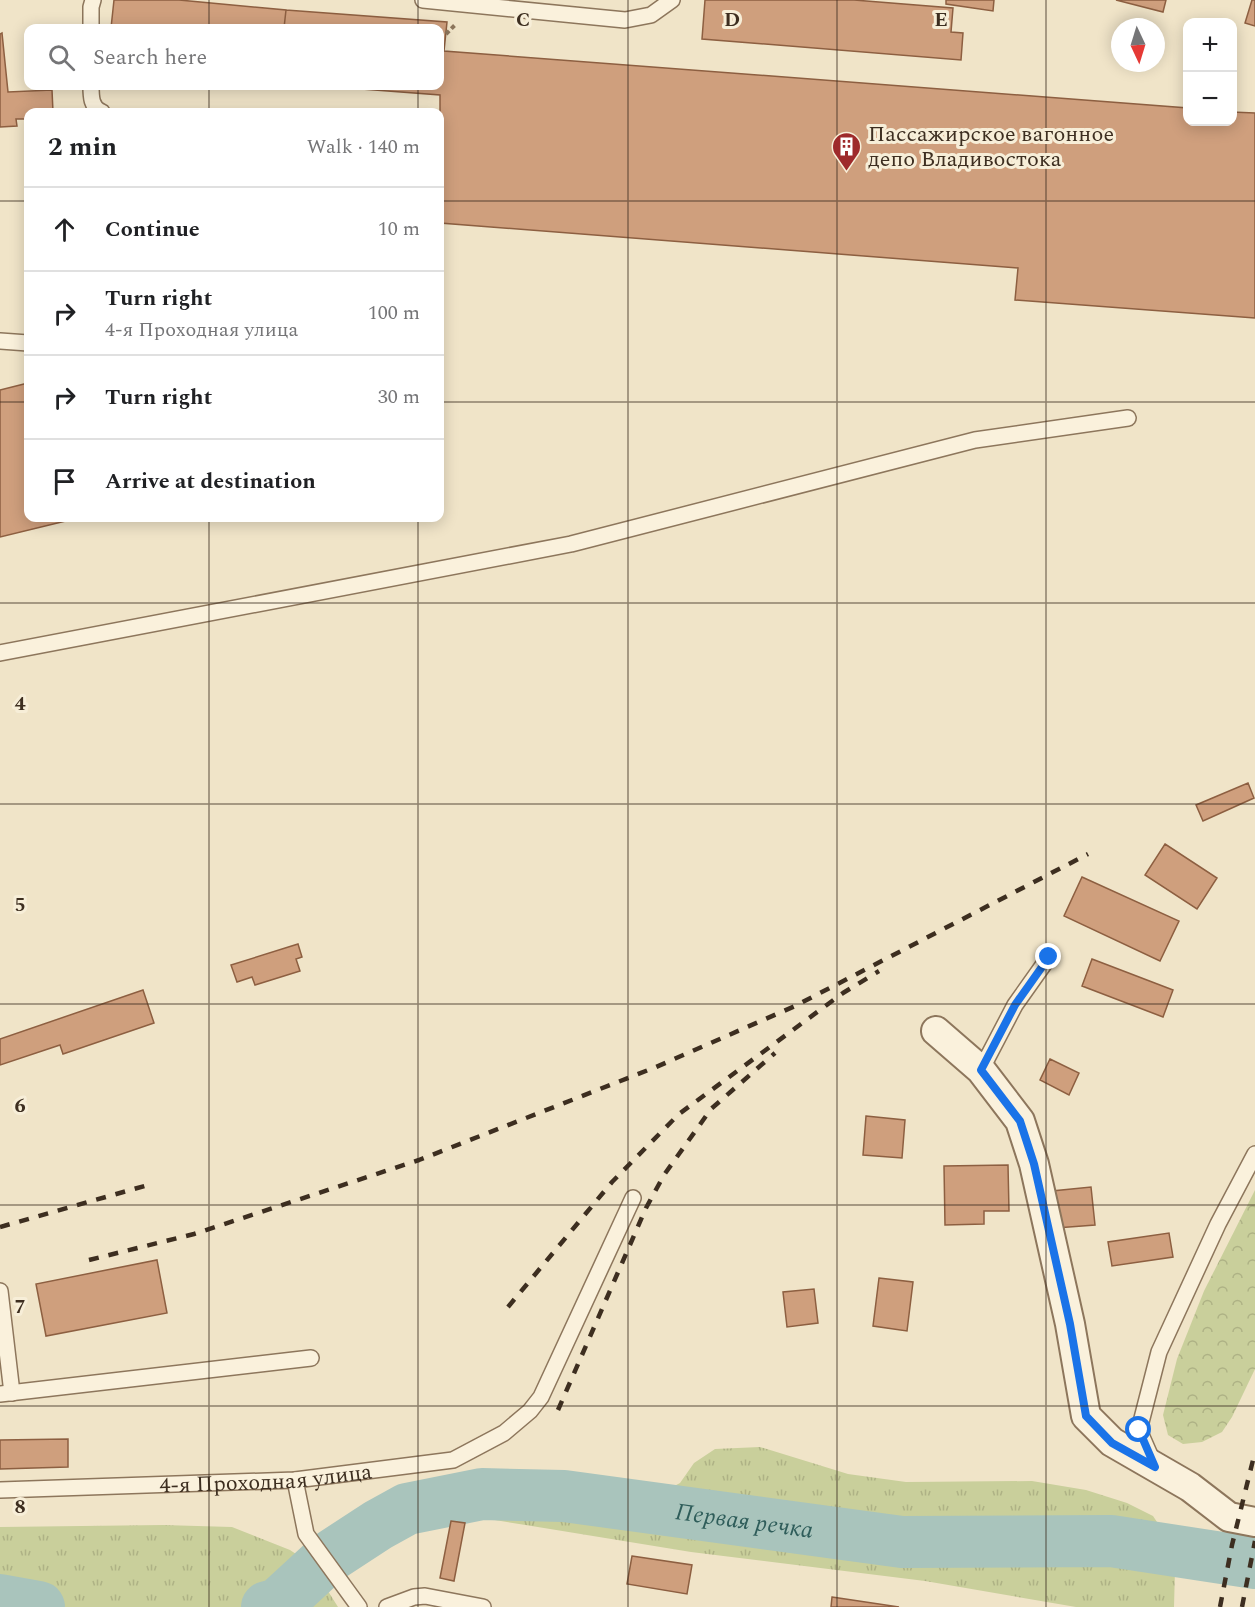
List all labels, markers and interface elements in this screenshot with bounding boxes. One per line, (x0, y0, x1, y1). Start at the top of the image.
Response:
text: C (516, 5, 530, 35)
text: D (724, 5, 740, 35)
text: E (934, 5, 948, 35)
north arrow (1111, 18, 1165, 72)
map controls (1183, 18, 1237, 126)
button: + (1183, 18, 1237, 72)
search box (24, 24, 444, 90)
icon: search (45, 41, 78, 74)
text: Search here (93, 41, 207, 74)
button: − (1183, 72, 1237, 126)
place label: Пассажирское вагонное депо Владивостока (868, 118, 1114, 176)
text: 2 min (48, 127, 117, 167)
building icon: Пассажирское вагонное депо Владивостока (831, 130, 863, 172)
text: Walk · 140 m (307, 132, 420, 162)
icon: ahead (48, 213, 81, 246)
text: Continue (105, 213, 200, 246)
text: 10 m (378, 214, 420, 244)
text: Turn right (105, 282, 212, 315)
icon: right (48, 297, 81, 330)
text: 100 m (368, 298, 420, 328)
text: 4-я Проходная улица (105, 315, 298, 345)
icon: right (48, 381, 81, 414)
text: Turn right (105, 381, 212, 414)
text: 30 m (378, 382, 420, 412)
icon: arrive (48, 465, 81, 498)
text: Arrive at destination (105, 465, 316, 498)
text: 4 (14, 689, 26, 719)
text: 5 (14, 890, 26, 920)
route end (1035, 943, 1061, 969)
text: 6 (14, 1091, 26, 1121)
text: 7 (14, 1292, 26, 1322)
route start (1125, 1416, 1151, 1442)
street label: 4-я Проходная улица (159, 1455, 374, 1503)
text: 8 (14, 1492, 26, 1522)
water label: Первая речка (673, 1494, 815, 1549)

